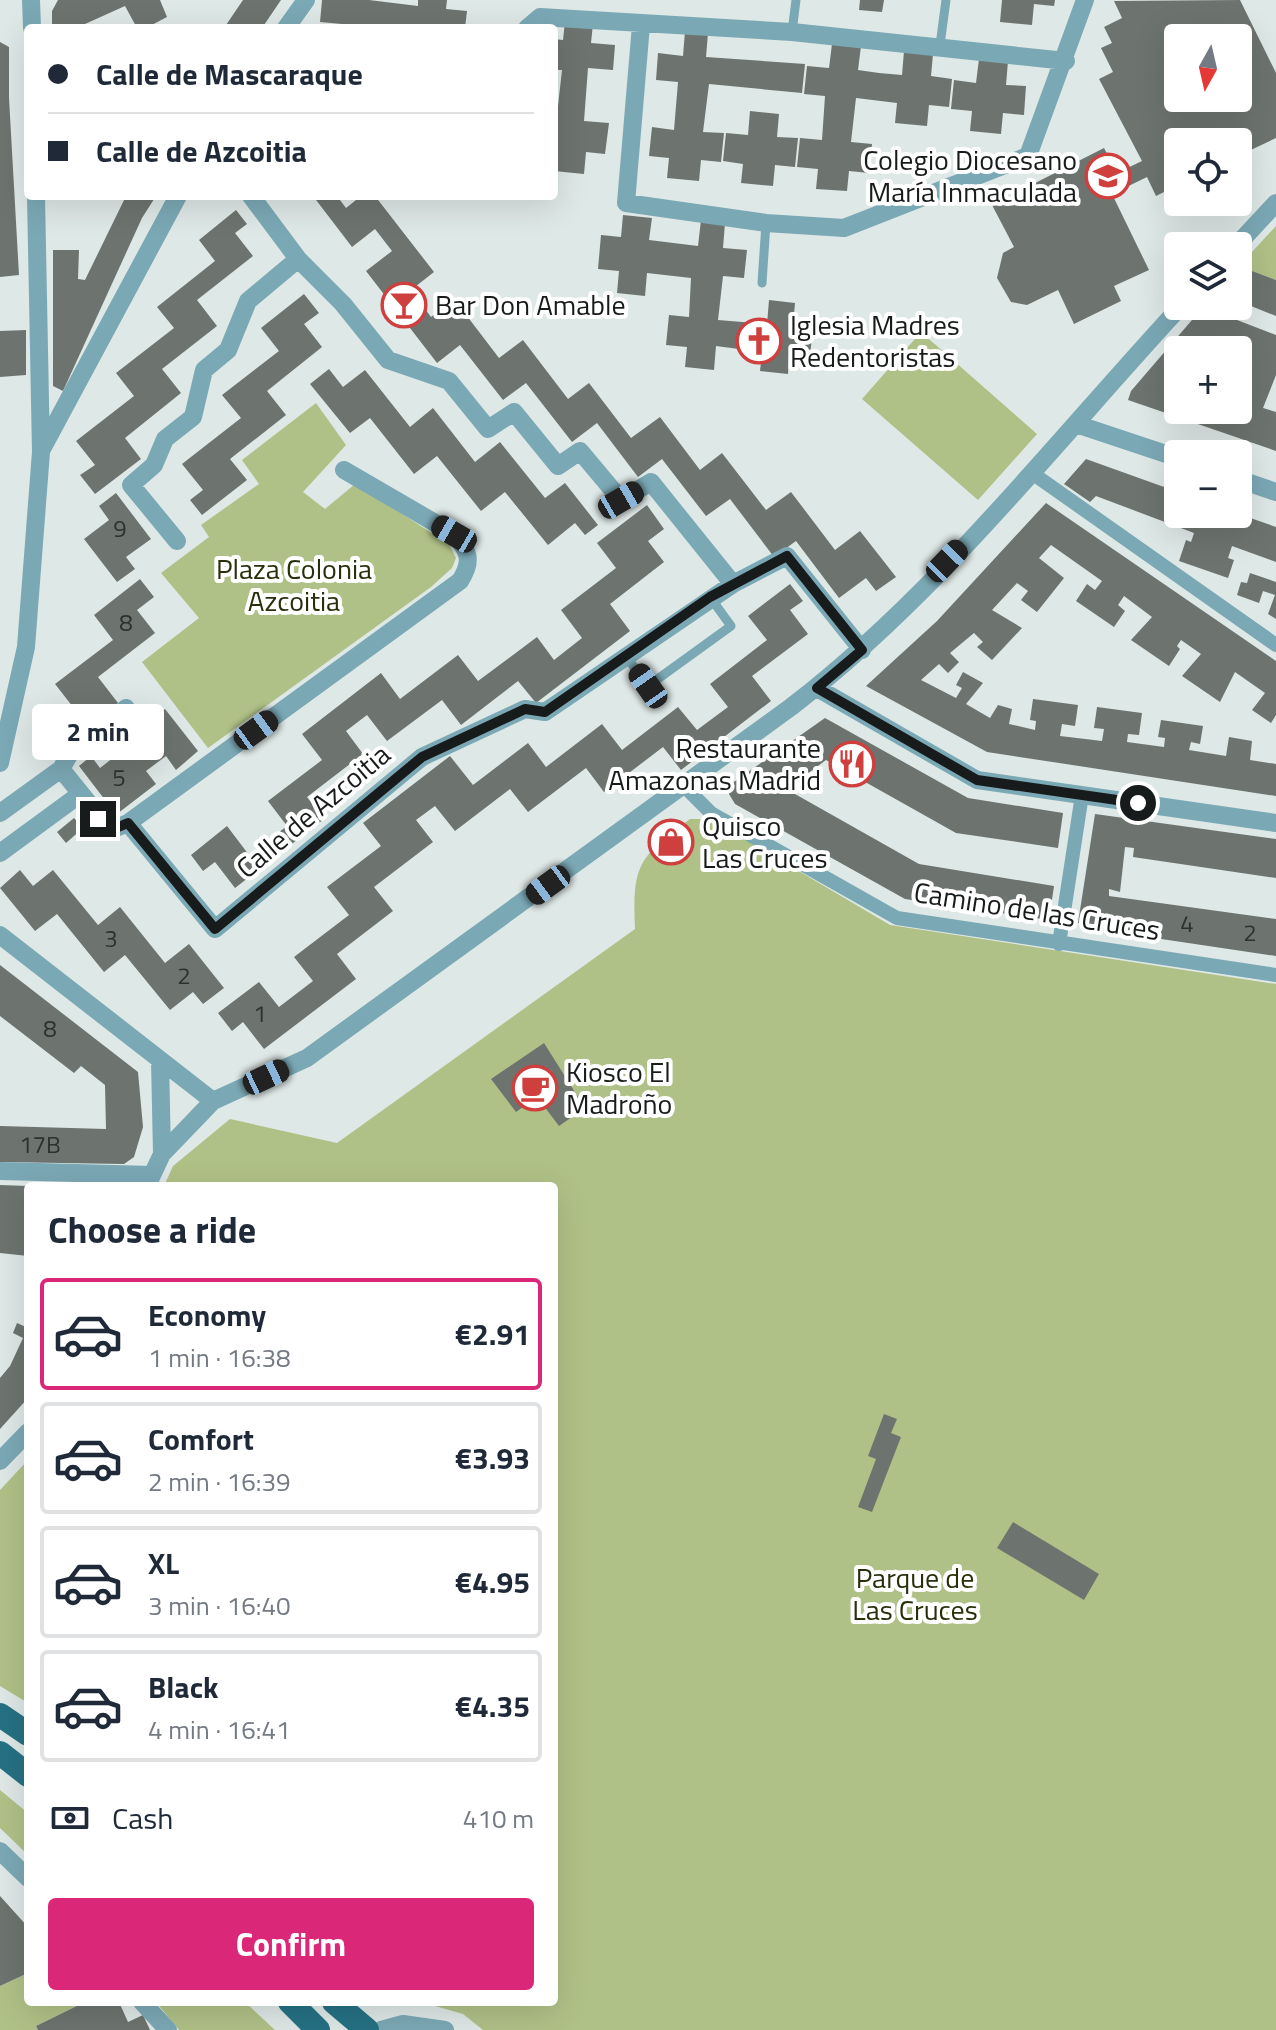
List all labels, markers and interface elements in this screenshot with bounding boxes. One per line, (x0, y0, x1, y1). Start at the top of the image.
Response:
north arrow (1164, 24, 1252, 112)
map controls (1164, 24, 1252, 528)
text: Calle de Mascaraque (96, 51, 363, 97)
text: Calle de Azcoitia (96, 128, 307, 174)
button: locate (1164, 128, 1252, 216)
place label: Colegio Diocesano María Inmaculada (863, 138, 1077, 213)
school or university icon: Colegio Diocesano María Inmaculada (1084, 152, 1132, 200)
button: layers (1164, 232, 1252, 320)
bar icon: Bar Don Amable (380, 281, 428, 329)
place label: Bar Don Amable (435, 283, 626, 326)
place label: Iglesia Madres Redentoristas (790, 303, 960, 378)
church icon: Iglesia Madres Redentoristas (735, 317, 783, 365)
button: + (1164, 336, 1252, 424)
button: − (1164, 440, 1252, 528)
car (594, 478, 648, 522)
house number: 9 (113, 510, 127, 546)
car (427, 512, 481, 556)
car (922, 535, 972, 587)
park label: Plaza Colonia Azcoitia (216, 547, 372, 622)
house number: 8 (119, 604, 133, 640)
car (624, 659, 672, 713)
callout: 2 min (32, 703, 164, 759)
car (230, 706, 282, 754)
text: 2 min (66, 712, 130, 751)
place label: Restaurante Amazonas Madrid (608, 726, 821, 801)
street label: Calle de Azcoitia (226, 733, 399, 888)
restaurant icon: Restaurante Amazonas Madrid (828, 740, 876, 788)
house number: 5 (112, 759, 126, 795)
route start (1120, 785, 1156, 821)
route end (80, 801, 116, 837)
place label: Quisco Las Cruces (702, 804, 828, 879)
shop icon: Quisco Las Cruces (647, 818, 695, 866)
car (522, 861, 574, 909)
street label: Camino de las Cruces (911, 870, 1163, 951)
house number: 4 (1180, 905, 1194, 941)
house number: 2 (1243, 914, 1257, 950)
house number: 3 (104, 920, 118, 956)
house number: 2 (177, 957, 191, 993)
house number: 1 (253, 995, 267, 1031)
house number: 8 (43, 1010, 57, 1046)
place label: Kiosco El Madroño (566, 1050, 672, 1125)
car (239, 1056, 293, 1098)
cafe icon: Kiosco El Madroño (511, 1064, 559, 1112)
house number: 17B (19, 1126, 61, 1162)
text: Choose a ride (48, 1202, 256, 1257)
text: Economy (148, 1292, 266, 1338)
icon: car (52, 1298, 124, 1370)
text: €2.91 (455, 1311, 530, 1357)
text: 1 min · 16:38 (148, 1338, 291, 1377)
text: Comfort (148, 1416, 254, 1462)
icon: car (52, 1422, 124, 1494)
text: €3.93 (455, 1435, 530, 1481)
text: 2 min · 16:39 (148, 1462, 291, 1501)
text: XL (148, 1540, 179, 1586)
icon: car (52, 1546, 124, 1618)
park label: Parque de Las Cruces (852, 1556, 978, 1631)
text: €4.95 (455, 1559, 530, 1605)
text: 3 min · 16:40 (148, 1586, 291, 1625)
text: Black (148, 1664, 219, 1710)
icon: car (52, 1670, 124, 1742)
text: €4.35 (455, 1683, 530, 1729)
text: 4 min · 16:41 (148, 1710, 291, 1749)
text: Cash (112, 1795, 173, 1841)
icon: cash (48, 1796, 92, 1840)
text: 410 m (463, 1799, 534, 1838)
button: Confirm (48, 1898, 534, 1990)

